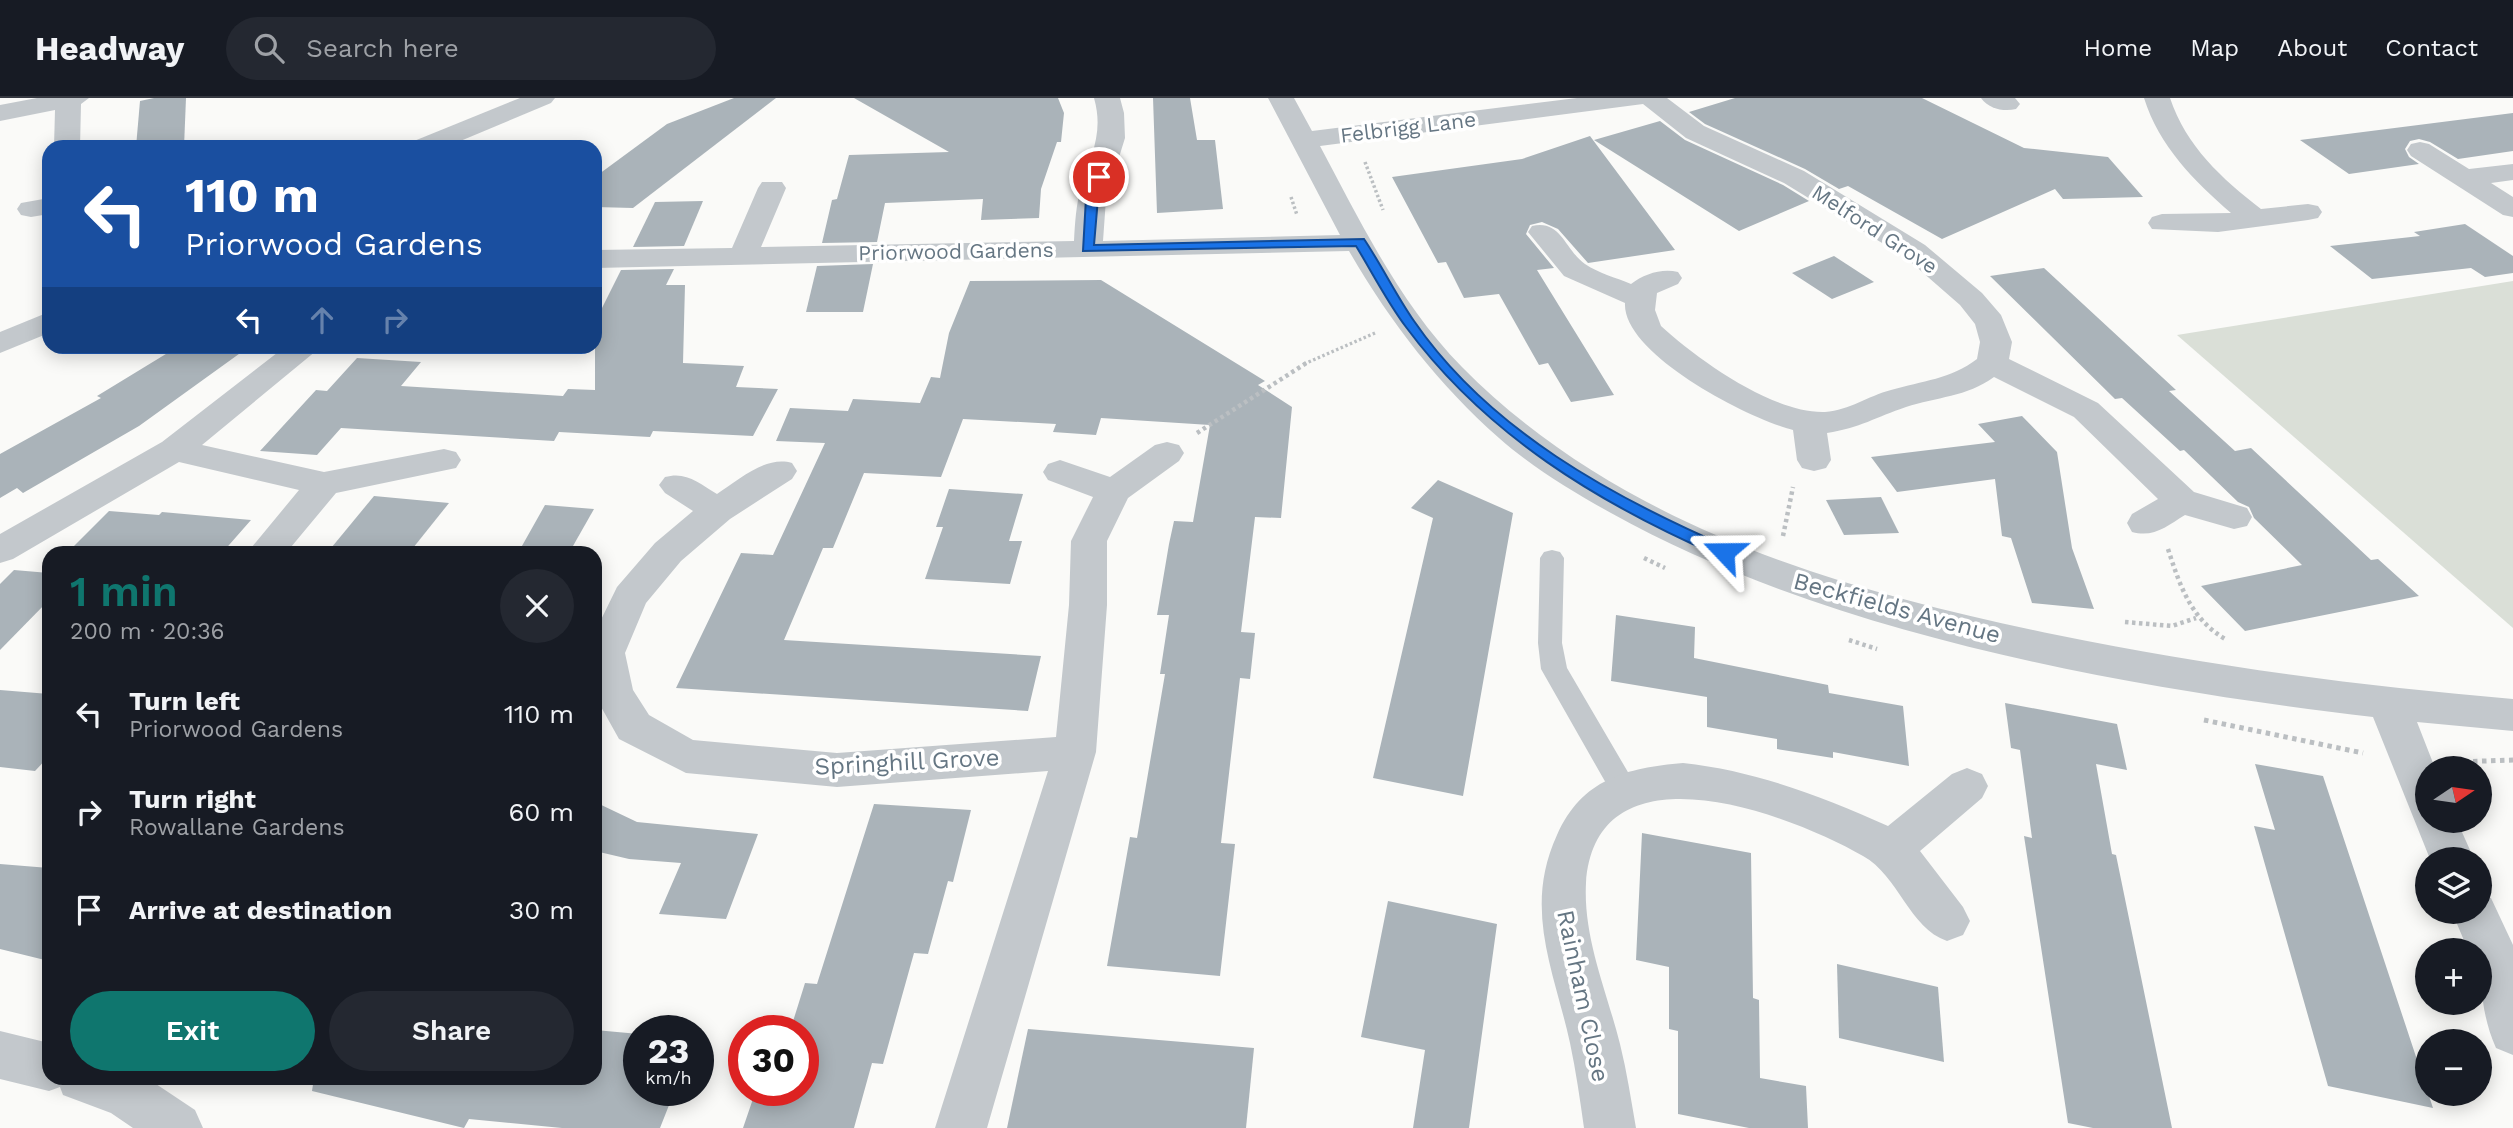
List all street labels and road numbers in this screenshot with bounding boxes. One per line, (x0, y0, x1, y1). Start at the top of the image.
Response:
street label: Felbrigg Lane (1339, 106, 1477, 148)
street label: Melford Grove (1808, 179, 1942, 279)
street label: Priorwood Gardens (858, 237, 1054, 265)
street label: Beckfields Avenue (1790, 567, 2004, 649)
street label: Springhill Grove (814, 743, 1000, 781)
street label: Rainham Close (1551, 908, 1615, 1084)

